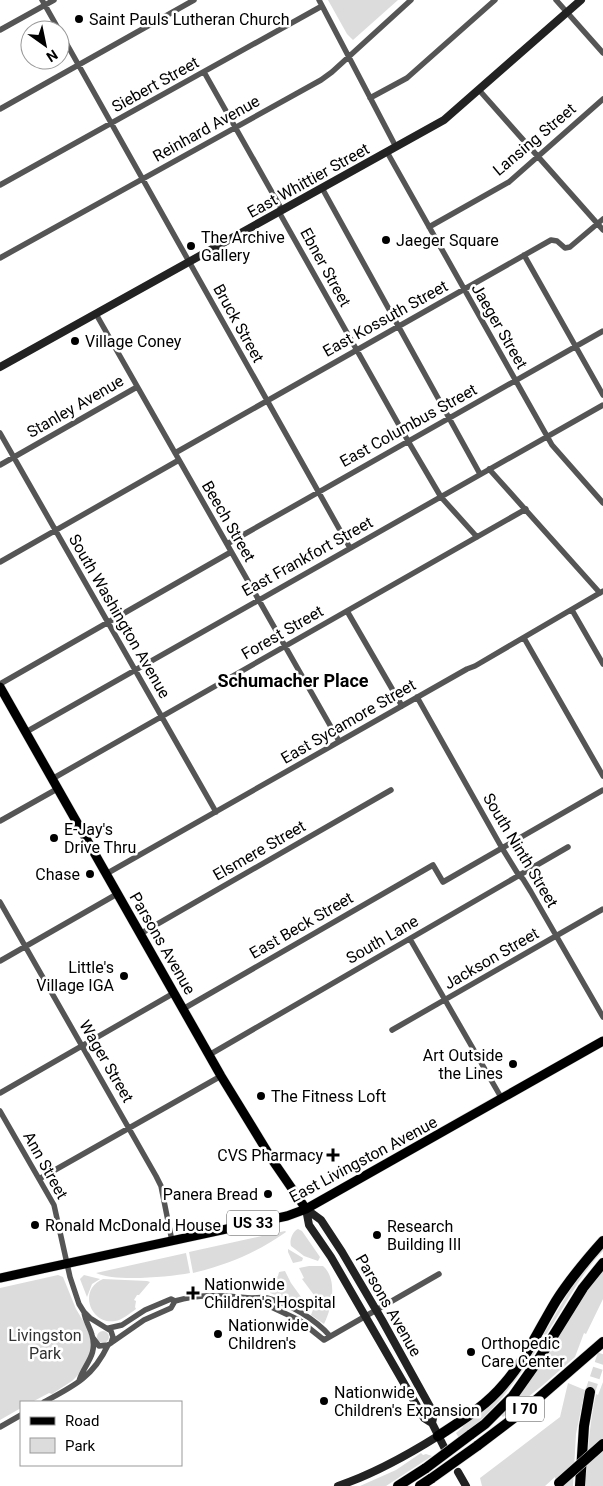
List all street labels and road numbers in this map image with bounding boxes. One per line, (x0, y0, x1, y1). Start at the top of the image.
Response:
street label: Siebert Street (108, 53, 202, 116)
street label: Reinhard Avenue (150, 91, 263, 166)
street label: Lansing Street (489, 99, 580, 180)
street label: East Whittier Street (244, 139, 373, 222)
street label: Ebner Street (296, 225, 355, 310)
street label: East Kossuth Street (320, 276, 451, 361)
street label: Jaeger Street (468, 280, 532, 372)
street label: Bruck Street (209, 281, 268, 366)
street label: Stanley Avenue (24, 371, 127, 442)
street label: East Columbus Street (336, 380, 480, 471)
street label: Beech Street (198, 477, 259, 565)
street label: East Frankfort Street (239, 513, 376, 600)
street label: South Washington Avenue (65, 531, 174, 702)
street label: Forest Street (238, 601, 327, 663)
street label: East Sycamore Street (278, 675, 419, 768)
street label: South Ninth Street (479, 790, 562, 911)
street label: Elsmere Street (210, 816, 309, 885)
street label: East Beck Street (246, 888, 356, 963)
street label: Parsons Avenue (126, 889, 200, 998)
street label: South Lane (343, 911, 422, 968)
street label: Jackson Street (440, 924, 542, 993)
street label: Wager Street (75, 1017, 138, 1106)
street label: East Livingston Avenue (286, 1112, 440, 1207)
street label: Ann Street (19, 1128, 72, 1202)
road number: US 33 (227, 1210, 279, 1236)
street label: Parsons Avenue (352, 1251, 426, 1360)
road number: I 70 (506, 1396, 544, 1422)

